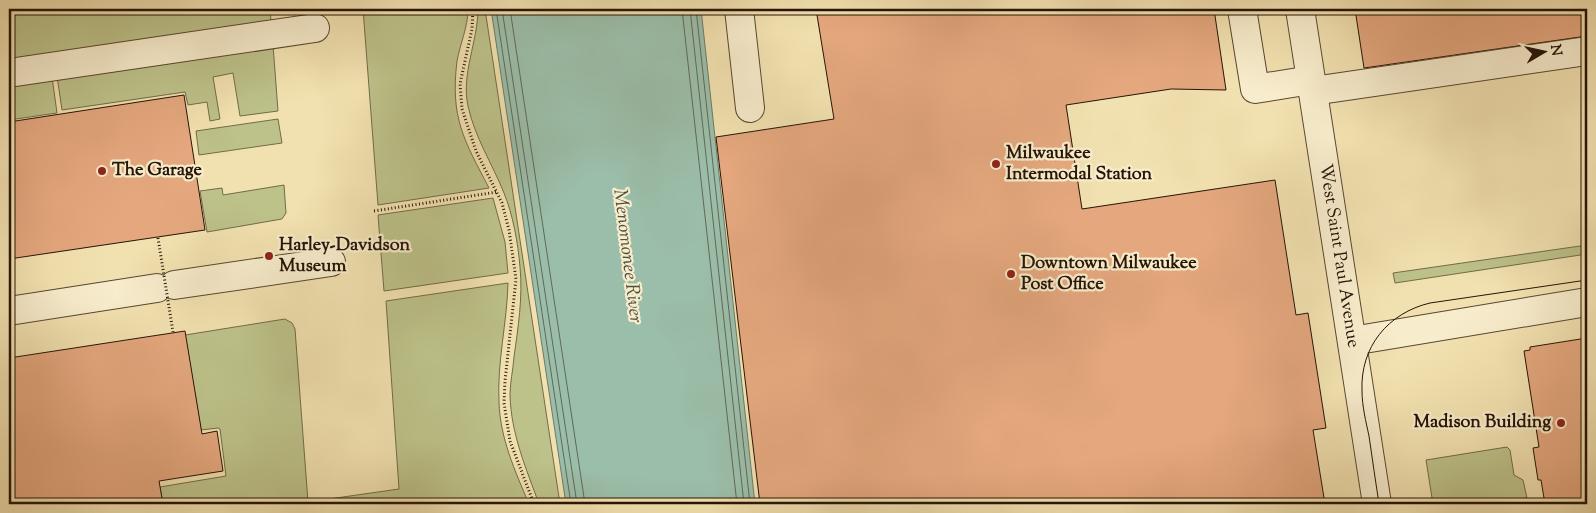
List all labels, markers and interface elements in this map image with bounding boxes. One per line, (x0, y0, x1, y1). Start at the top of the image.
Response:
north arrow (1518, 28, 1568, 78)
text: N (1544, 43, 1566, 57)
place label: Milwaukee Intermodal Station (1006, 141, 1153, 188)
place label: The Garage (112, 158, 203, 184)
marker: Milwaukee Intermodal Station (990, 158, 1002, 170)
street label: West Saint Paul Avenue (1311, 162, 1366, 350)
marker: The Garage (96, 165, 108, 177)
water label: Menomonee River (605, 188, 649, 325)
place label: Harley-Davidson Museum (279, 233, 410, 280)
marker: Harley-Davidson Museum (263, 250, 275, 262)
place label: Downtown Milwaukee Post Office (1021, 251, 1197, 298)
marker: Downtown Milwaukee Post Office (1005, 268, 1017, 280)
place label: Madison Building (1414, 410, 1551, 436)
marker: Madison Building (1555, 417, 1567, 429)

